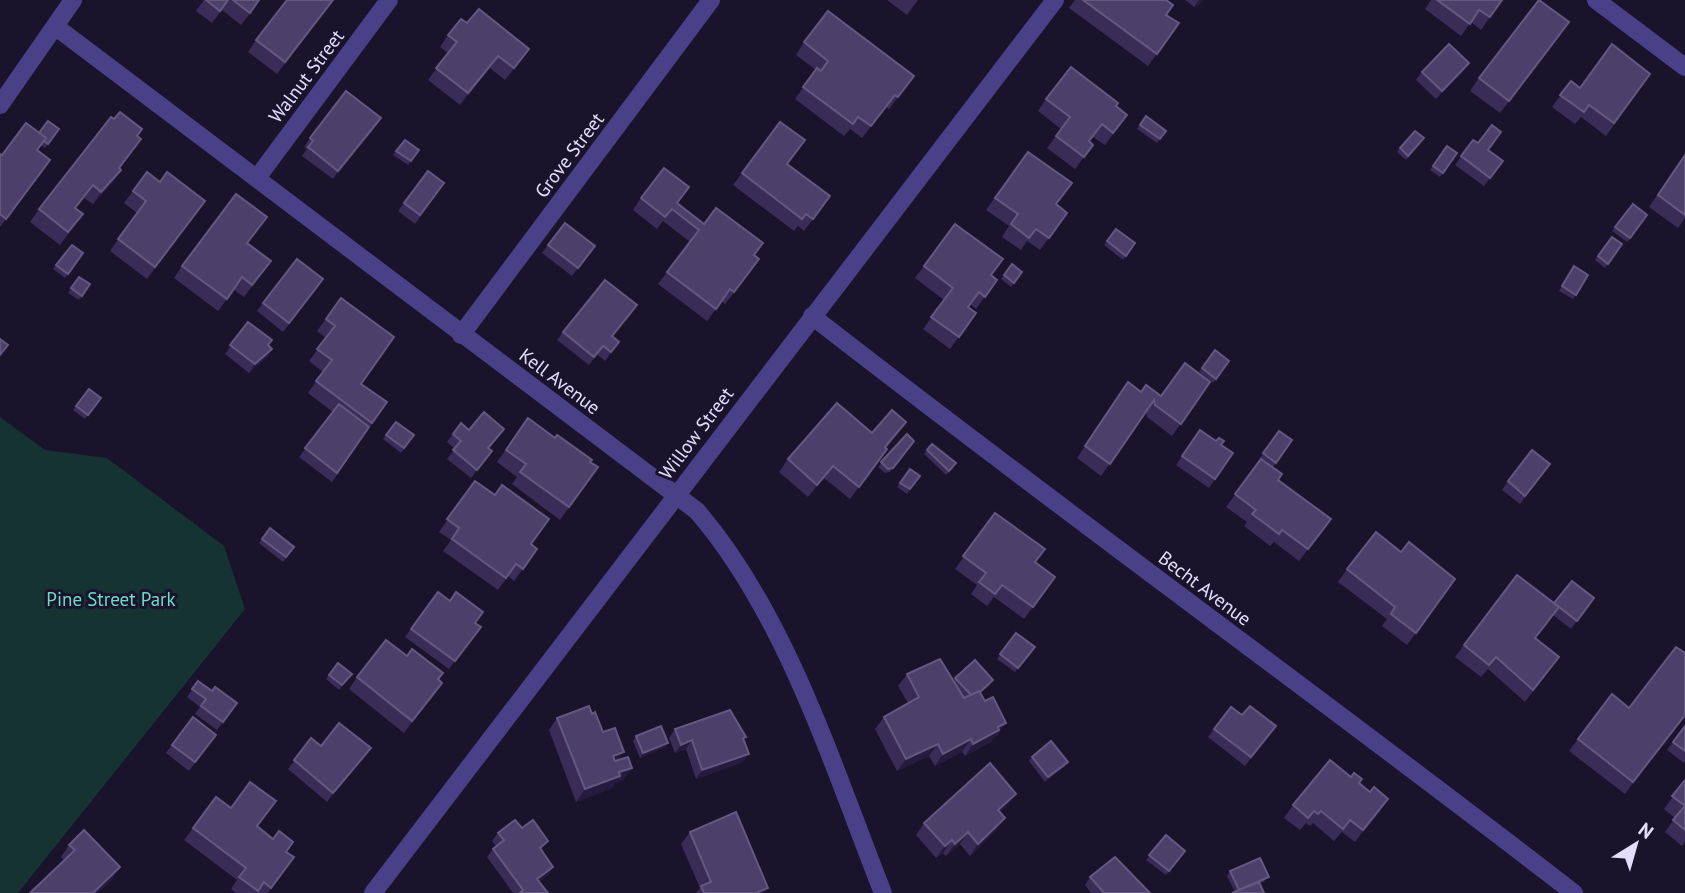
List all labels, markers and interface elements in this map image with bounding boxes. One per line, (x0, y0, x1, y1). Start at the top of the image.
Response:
street label: Walnut Street (263, 24, 349, 127)
street label: Grove Street (529, 107, 609, 202)
street label: Kell Avenue (515, 343, 605, 419)
street label: Willow Street (654, 382, 739, 484)
street label: Becht Avenue (1154, 545, 1256, 631)
park label: Pine Street Park (46, 587, 176, 611)
north arrow (1601, 809, 1671, 879)
text: N (1634, 817, 1658, 844)

